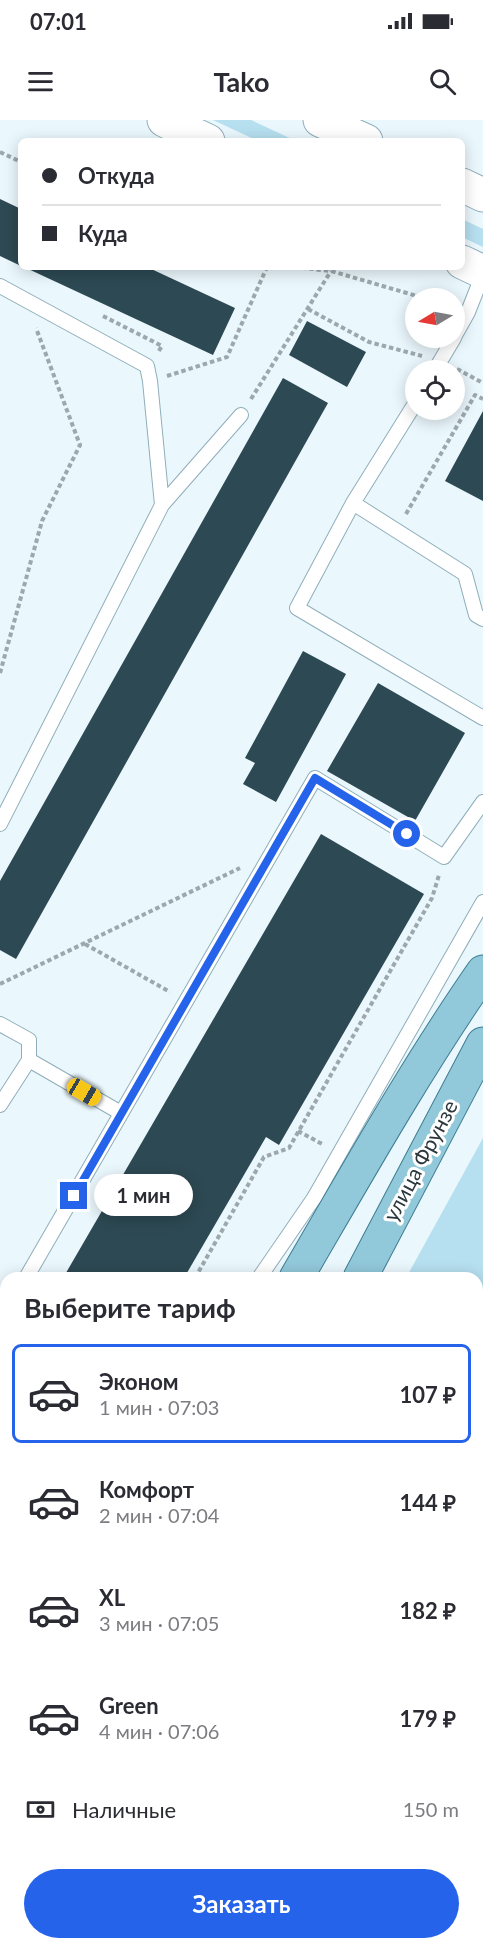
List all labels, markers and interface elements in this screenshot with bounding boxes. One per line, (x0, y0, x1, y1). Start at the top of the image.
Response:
text: 07:01 (30, 8, 87, 35)
icon: menu (24, 65, 57, 98)
text: Tako (213, 65, 270, 98)
icon: search (426, 65, 459, 98)
text: Откуда (78, 162, 155, 189)
text: Куда (78, 220, 128, 247)
north arrow (405, 288, 465, 348)
map controls (405, 288, 465, 420)
button: locate (405, 360, 465, 420)
route start (393, 820, 420, 847)
car (64, 1075, 104, 1109)
street label: улица Фрунзе (377, 1095, 462, 1225)
callout: 1 мин (95, 1175, 194, 1217)
route end (60, 1182, 87, 1209)
text: 1 мин (117, 1183, 170, 1207)
text: Выберите тариф (24, 1291, 236, 1324)
icon: car (27, 1367, 81, 1421)
text: Эконом (99, 1368, 179, 1395)
text: 107 ₽ (400, 1381, 456, 1408)
text: 1 мин · 07:03 (99, 1395, 219, 1419)
icon: car (27, 1475, 81, 1529)
text: Комфорт (99, 1476, 194, 1503)
text: 144 ₽ (400, 1489, 456, 1516)
text: 2 мин · 07:04 (99, 1503, 219, 1527)
icon: car (27, 1583, 81, 1637)
text: XL (99, 1584, 125, 1611)
text: 182 ₽ (400, 1597, 456, 1624)
text: 3 мин · 07:05 (99, 1611, 219, 1635)
icon: car (27, 1691, 81, 1745)
text: Green (99, 1692, 159, 1719)
text: 179 ₽ (400, 1705, 456, 1732)
text: 4 мин · 07:06 (99, 1719, 219, 1743)
icon: cash (24, 1793, 57, 1826)
text: Наличные (72, 1796, 176, 1823)
text: 150 m (403, 1797, 459, 1821)
button: Заказать (24, 1869, 459, 1938)

